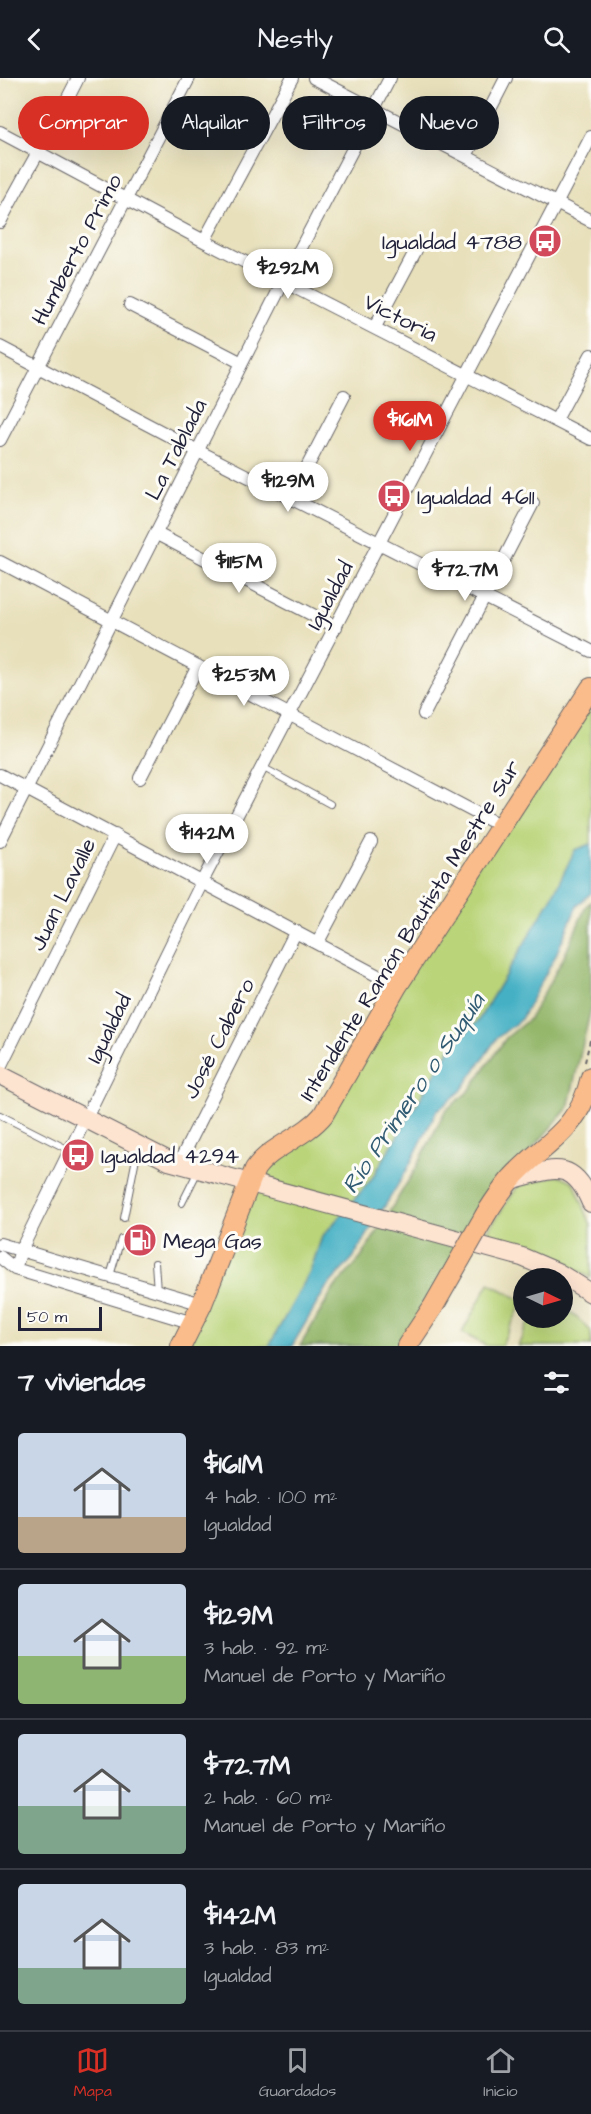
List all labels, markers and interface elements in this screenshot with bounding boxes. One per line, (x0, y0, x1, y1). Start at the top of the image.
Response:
text: Nestly (258, 20, 333, 58)
icon: back (18, 23, 51, 56)
icon: search (540, 23, 573, 56)
chip: Comprar (18, 96, 149, 150)
chip: Alquilar (161, 96, 270, 150)
chip: Filtros (282, 96, 387, 150)
chip: Nuevo (399, 96, 499, 150)
street label: Humberto Primo (24, 168, 131, 331)
bus stop icon: Igualdad 4788 (527, 223, 563, 259)
place label: Igualdad 4788 (382, 227, 522, 259)
pin: $292M (246, 249, 330, 300)
text: $292M (257, 254, 319, 282)
street label: Victoria (358, 287, 443, 350)
street label: La Tablada (138, 394, 215, 506)
pin: $161M (368, 401, 452, 452)
text: $161M (387, 406, 433, 434)
pin: $129M (246, 462, 330, 513)
text: $129M (261, 467, 315, 495)
bus stop icon: Igualdad 4611 (376, 478, 412, 514)
place label: Igualdad 4611 (417, 482, 535, 514)
pin: $115M (197, 543, 281, 594)
text: $115M (216, 548, 262, 576)
pin: $72.7M (416, 551, 514, 602)
street label: Igualdad (299, 556, 362, 636)
text: $72.7M (432, 556, 498, 584)
pin: $253M (202, 656, 286, 707)
text: $253M (212, 661, 276, 689)
street label: Intendente Ramón Bautista Mestre Sur (292, 754, 529, 1107)
pin: $142M (165, 814, 249, 865)
text: $142M (179, 819, 235, 847)
street label: Juan Lavalle (23, 833, 104, 956)
street label: José Cabero (176, 973, 263, 1104)
water label: Río Primero o Suquía (334, 985, 495, 1201)
street label: Igualdad (79, 988, 140, 1069)
bus stop icon: Igualdad 4294 (60, 1137, 96, 1173)
place label: Igualdad 4294 (101, 1141, 239, 1173)
fuel station icon: Mega Gas (122, 1222, 158, 1258)
place label: Mega Gas (163, 1226, 262, 1258)
north arrow (513, 1268, 573, 1328)
map controls (513, 1268, 573, 1328)
scale bar (18, 1304, 102, 1332)
text: 50 m (27, 1306, 67, 1328)
text: 7 viviendas (18, 1364, 146, 1400)
icon: filters (540, 1366, 573, 1399)
text: $161M (204, 1447, 263, 1483)
icon: home (66, 1457, 138, 1529)
text: 4 hab. · 100 m² (204, 1483, 337, 1511)
text: Igualdad (204, 1511, 272, 1539)
text: $129M (204, 1598, 273, 1634)
icon: home (66, 1608, 138, 1680)
text: 3 hab. · 92 m² (204, 1634, 329, 1662)
text: Manuel de Porto y Mariño (204, 1662, 445, 1690)
text: $72.7M (204, 1748, 291, 1784)
icon: home (66, 1758, 138, 1830)
text: 2 hab. · 60 m² (204, 1784, 333, 1812)
text: Manuel de Porto y Mariño (204, 1812, 445, 1840)
text: $142M (204, 1898, 276, 1934)
icon: home (66, 1908, 138, 1980)
text: 3 hab. · 83 m² (204, 1934, 329, 1962)
text: Igualdad (204, 1962, 272, 1990)
tab: Mapa (73, 2044, 112, 2102)
tab: Guardados (259, 2044, 336, 2102)
tab: Inicio (483, 2044, 518, 2102)

